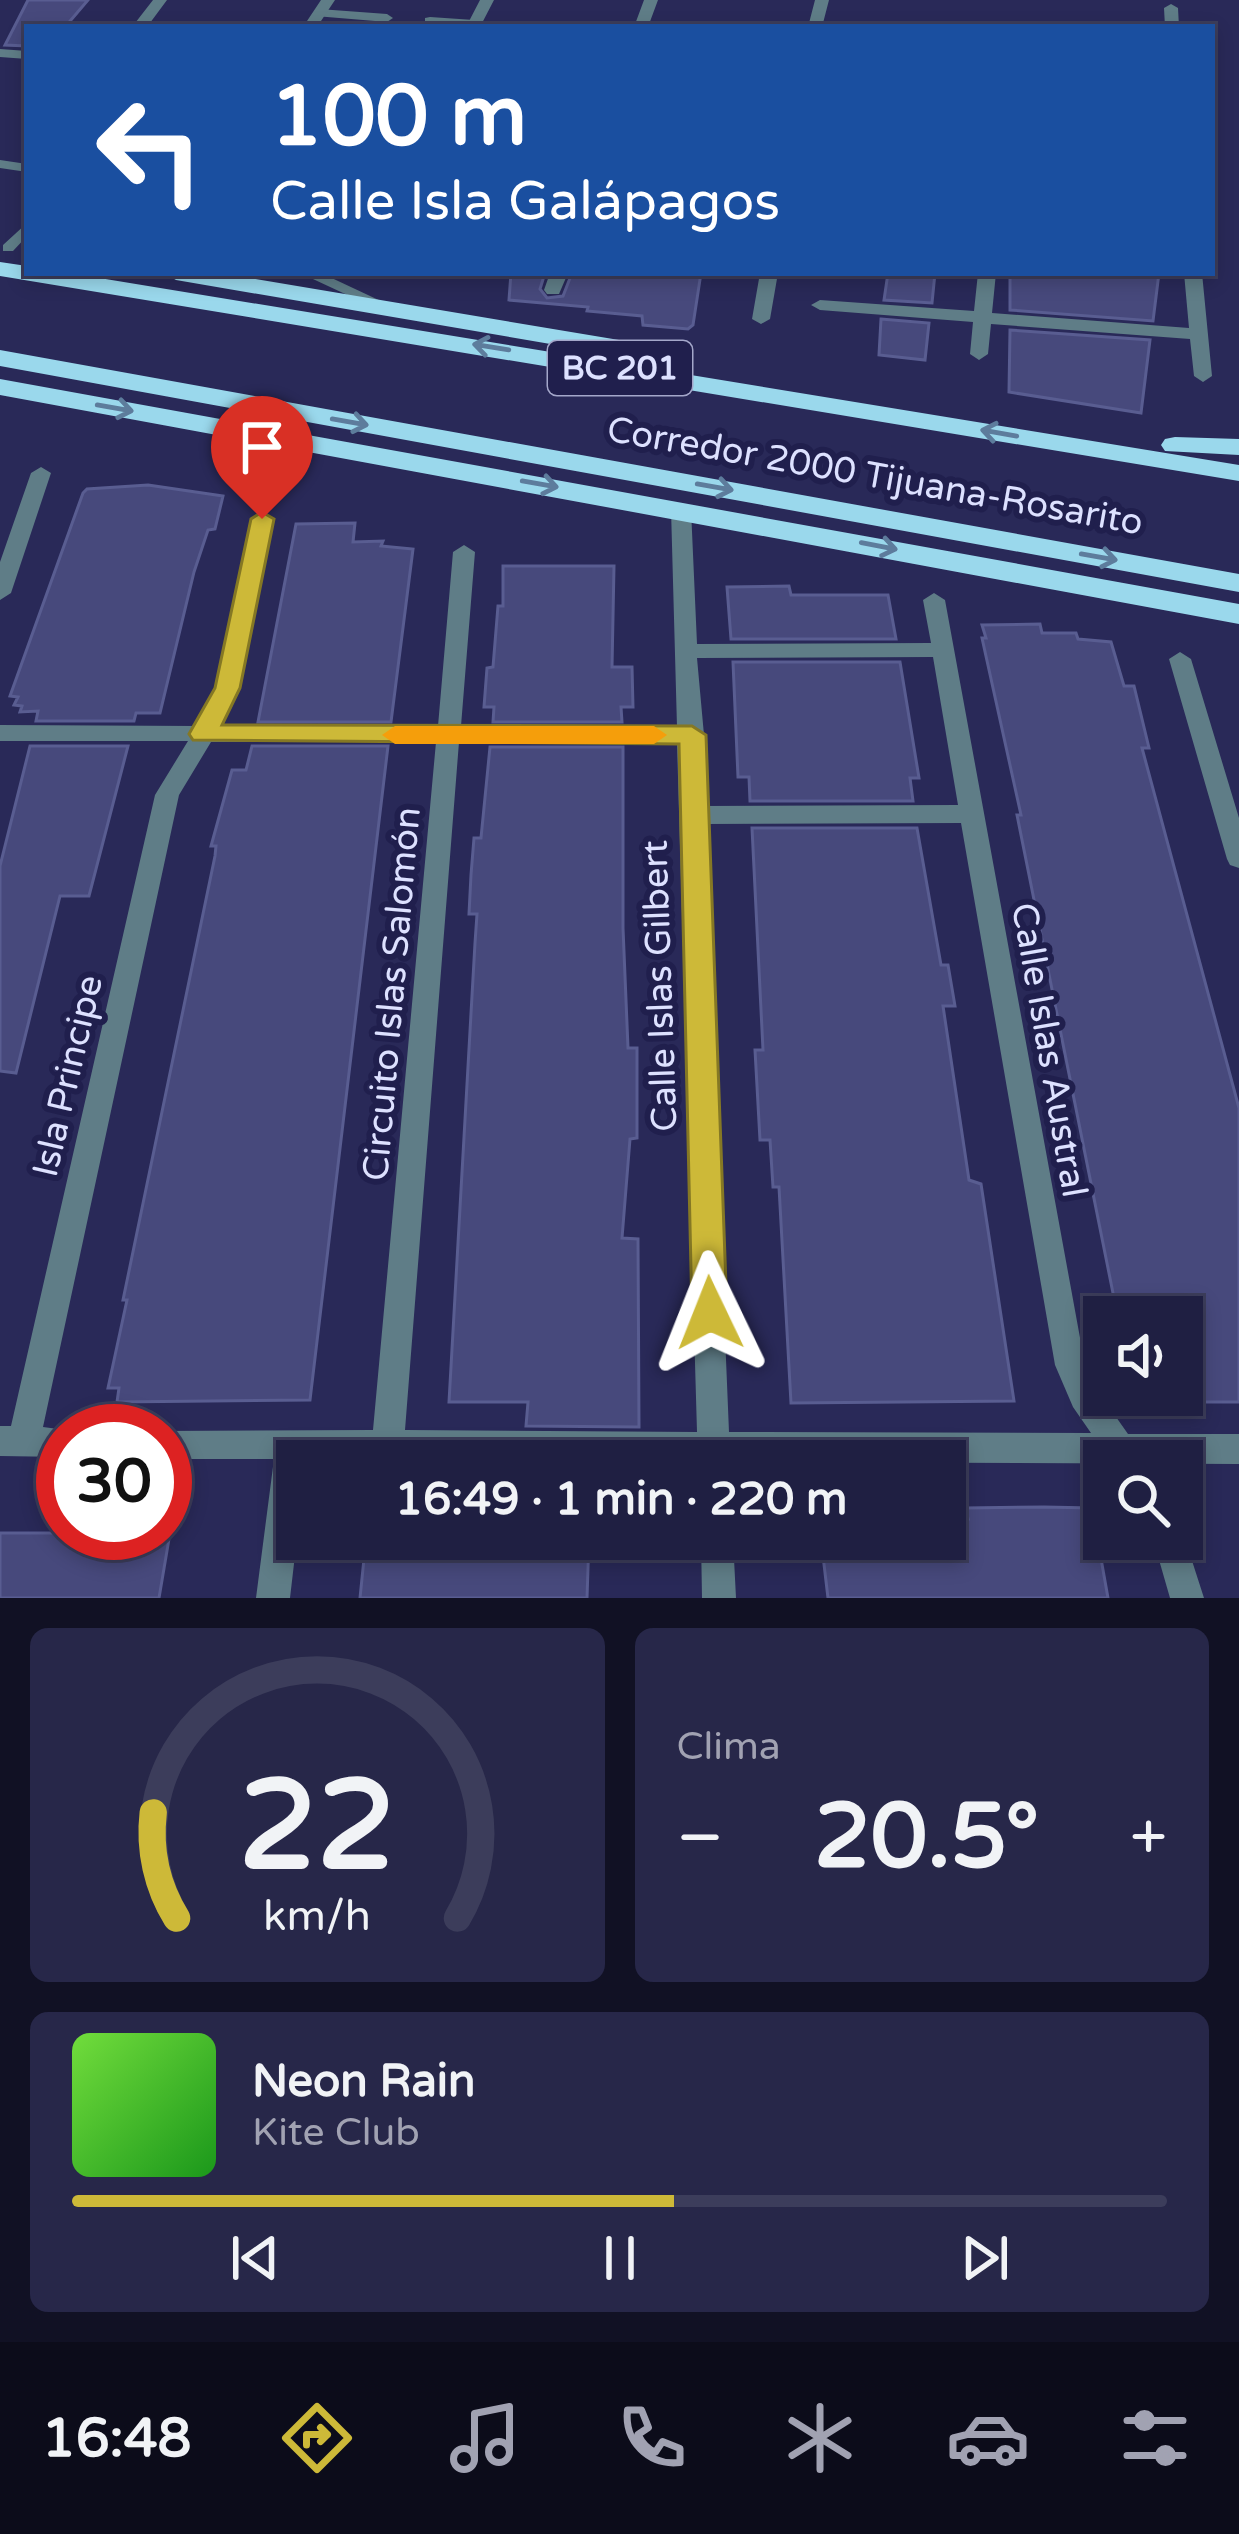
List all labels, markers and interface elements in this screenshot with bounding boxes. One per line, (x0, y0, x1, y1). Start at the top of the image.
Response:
text: 100 m (270, 67, 527, 168)
icon: left (72, 72, 228, 228)
text: Calle Isla Galápagos (270, 169, 780, 234)
one-way arrow (472, 335, 511, 358)
road number: BC 201 (548, 341, 692, 395)
pin (211, 396, 313, 519)
one-way arrow (95, 398, 134, 420)
street label: Corredor 2000 Tijuana-Rosarito (604, 408, 1146, 544)
one-way arrow (330, 412, 369, 435)
icon: arrive (229, 414, 295, 480)
one-way arrow (981, 421, 1020, 444)
one-way arrow (520, 473, 559, 496)
one-way arrow (695, 477, 734, 499)
one-way arrow (858, 536, 897, 558)
one-way arrow (1078, 547, 1117, 569)
street label: Circuito Islas Salomón (354, 805, 430, 1183)
street label: Calle Islas Gilbert (633, 839, 687, 1133)
street label: Calle Islas Austral (1002, 900, 1096, 1200)
street label: Isla Principe (24, 971, 112, 1181)
position arrow (647, 1250, 773, 1376)
map controls (1083, 1296, 1203, 1560)
button: sound (1083, 1296, 1203, 1416)
speed limit sign: 30 (36, 1404, 192, 1560)
button: search (1083, 1440, 1203, 1560)
text: 16:49 · 1 min · 220 m (395, 1473, 847, 1527)
text: Clima (677, 1723, 781, 1770)
text: 22 (239, 1752, 396, 1903)
text: 20.5° (814, 1783, 1039, 1892)
text: − (677, 1798, 724, 1878)
text: + (1130, 1798, 1167, 1878)
text: km/h (263, 1891, 371, 1942)
text: Neon Rain (252, 2055, 475, 2109)
text: Kite Club (252, 2109, 420, 2156)
icon: previous (222, 2225, 288, 2291)
icon: pause (587, 2225, 653, 2291)
icon: next (952, 2225, 1018, 2291)
icon: directions (275, 2396, 359, 2480)
icon: music (443, 2396, 527, 2480)
icon: phone (610, 2396, 694, 2480)
icon: climate (778, 2396, 862, 2480)
icon: car (946, 2396, 1030, 2480)
icon: filters (1113, 2396, 1197, 2480)
text: 16:48 (42, 2406, 192, 2471)

